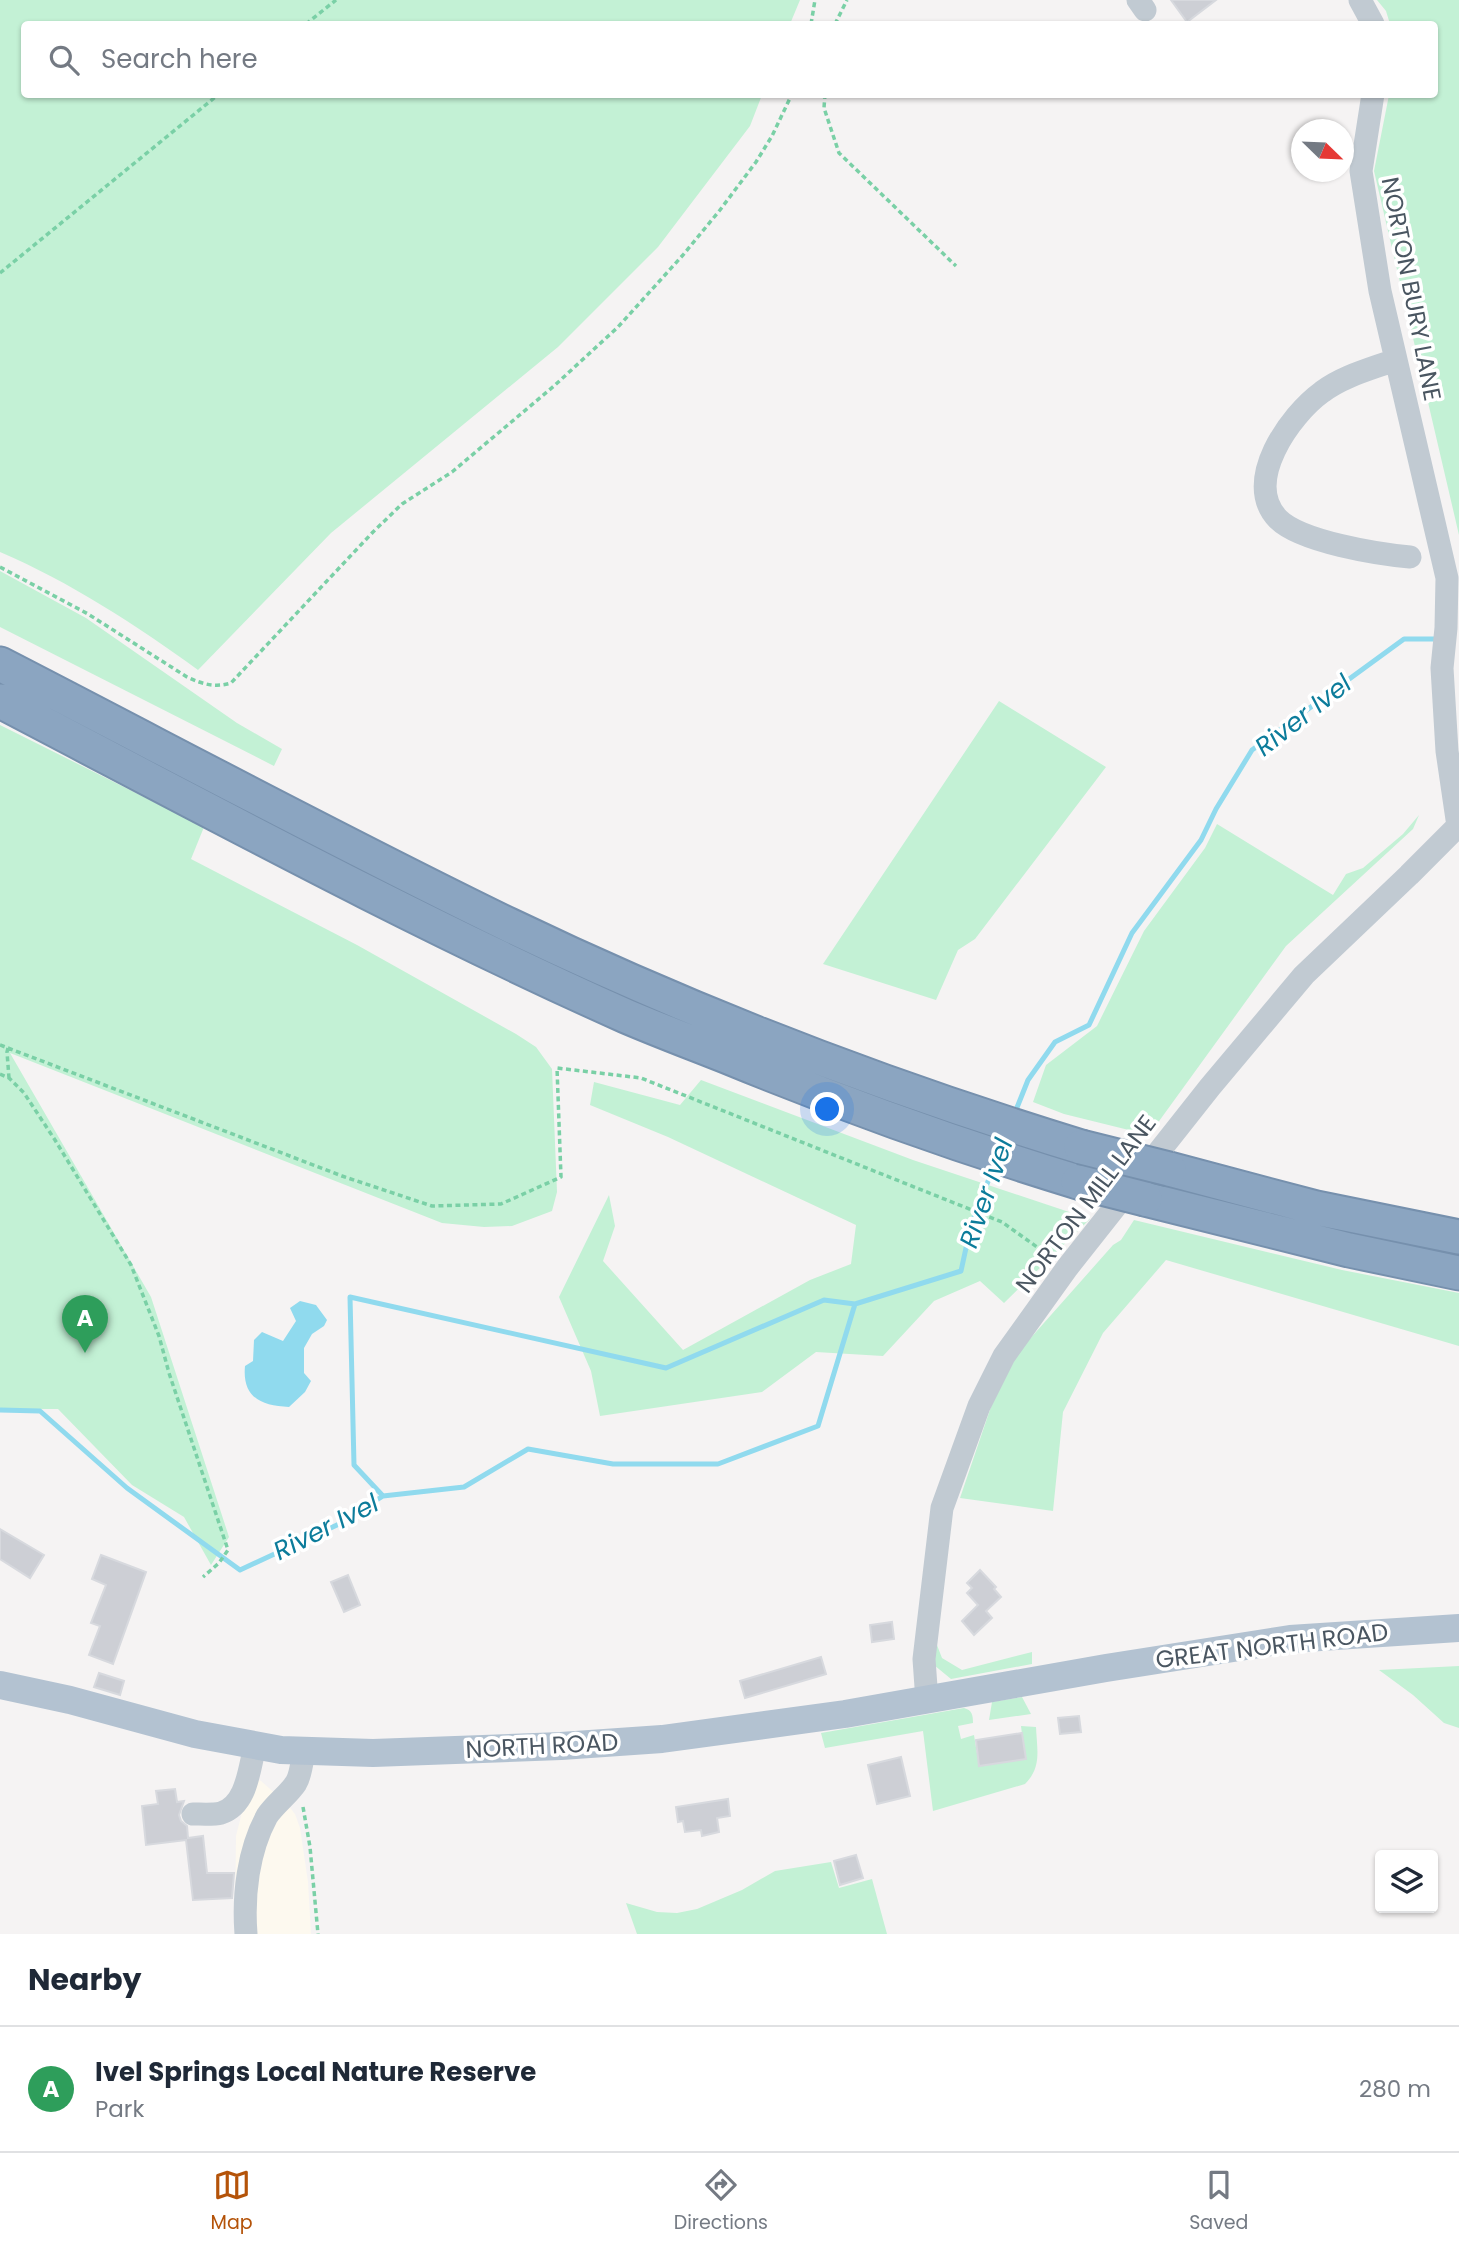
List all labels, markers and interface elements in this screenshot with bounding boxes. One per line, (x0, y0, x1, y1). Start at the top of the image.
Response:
search box (21, 21, 1438, 98)
icon: search (45, 41, 83, 79)
text: Search here (101, 41, 258, 77)
north arrow (1291, 119, 1354, 182)
street label: NORTON BURY LANE (1374, 174, 1449, 404)
water label: River Ivel (1247, 665, 1359, 764)
your location (810, 1092, 844, 1126)
street label: NORTON MILL LANE (1008, 1108, 1163, 1299)
water label: River Ivel (950, 1133, 1022, 1253)
pin: A (62, 1295, 108, 1353)
water label: River Ivel (267, 1485, 385, 1569)
street label: GREAT NORTH ROAD (1154, 1615, 1390, 1676)
street label: NORTH ROAD (465, 1725, 619, 1766)
map controls (1375, 1850, 1438, 1913)
button: layers (1375, 1850, 1438, 1913)
text: Nearby (28, 1958, 142, 2001)
text: Ivel Springs Local Nature Reserve (95, 2054, 536, 2090)
text: A (43, 2073, 59, 2105)
text: 280 m (1359, 2073, 1431, 2105)
text: Park (95, 2093, 144, 2125)
tab: Map (211, 2166, 253, 2237)
tab: Directions (674, 2166, 768, 2237)
tab: Saved (1189, 2166, 1248, 2237)

